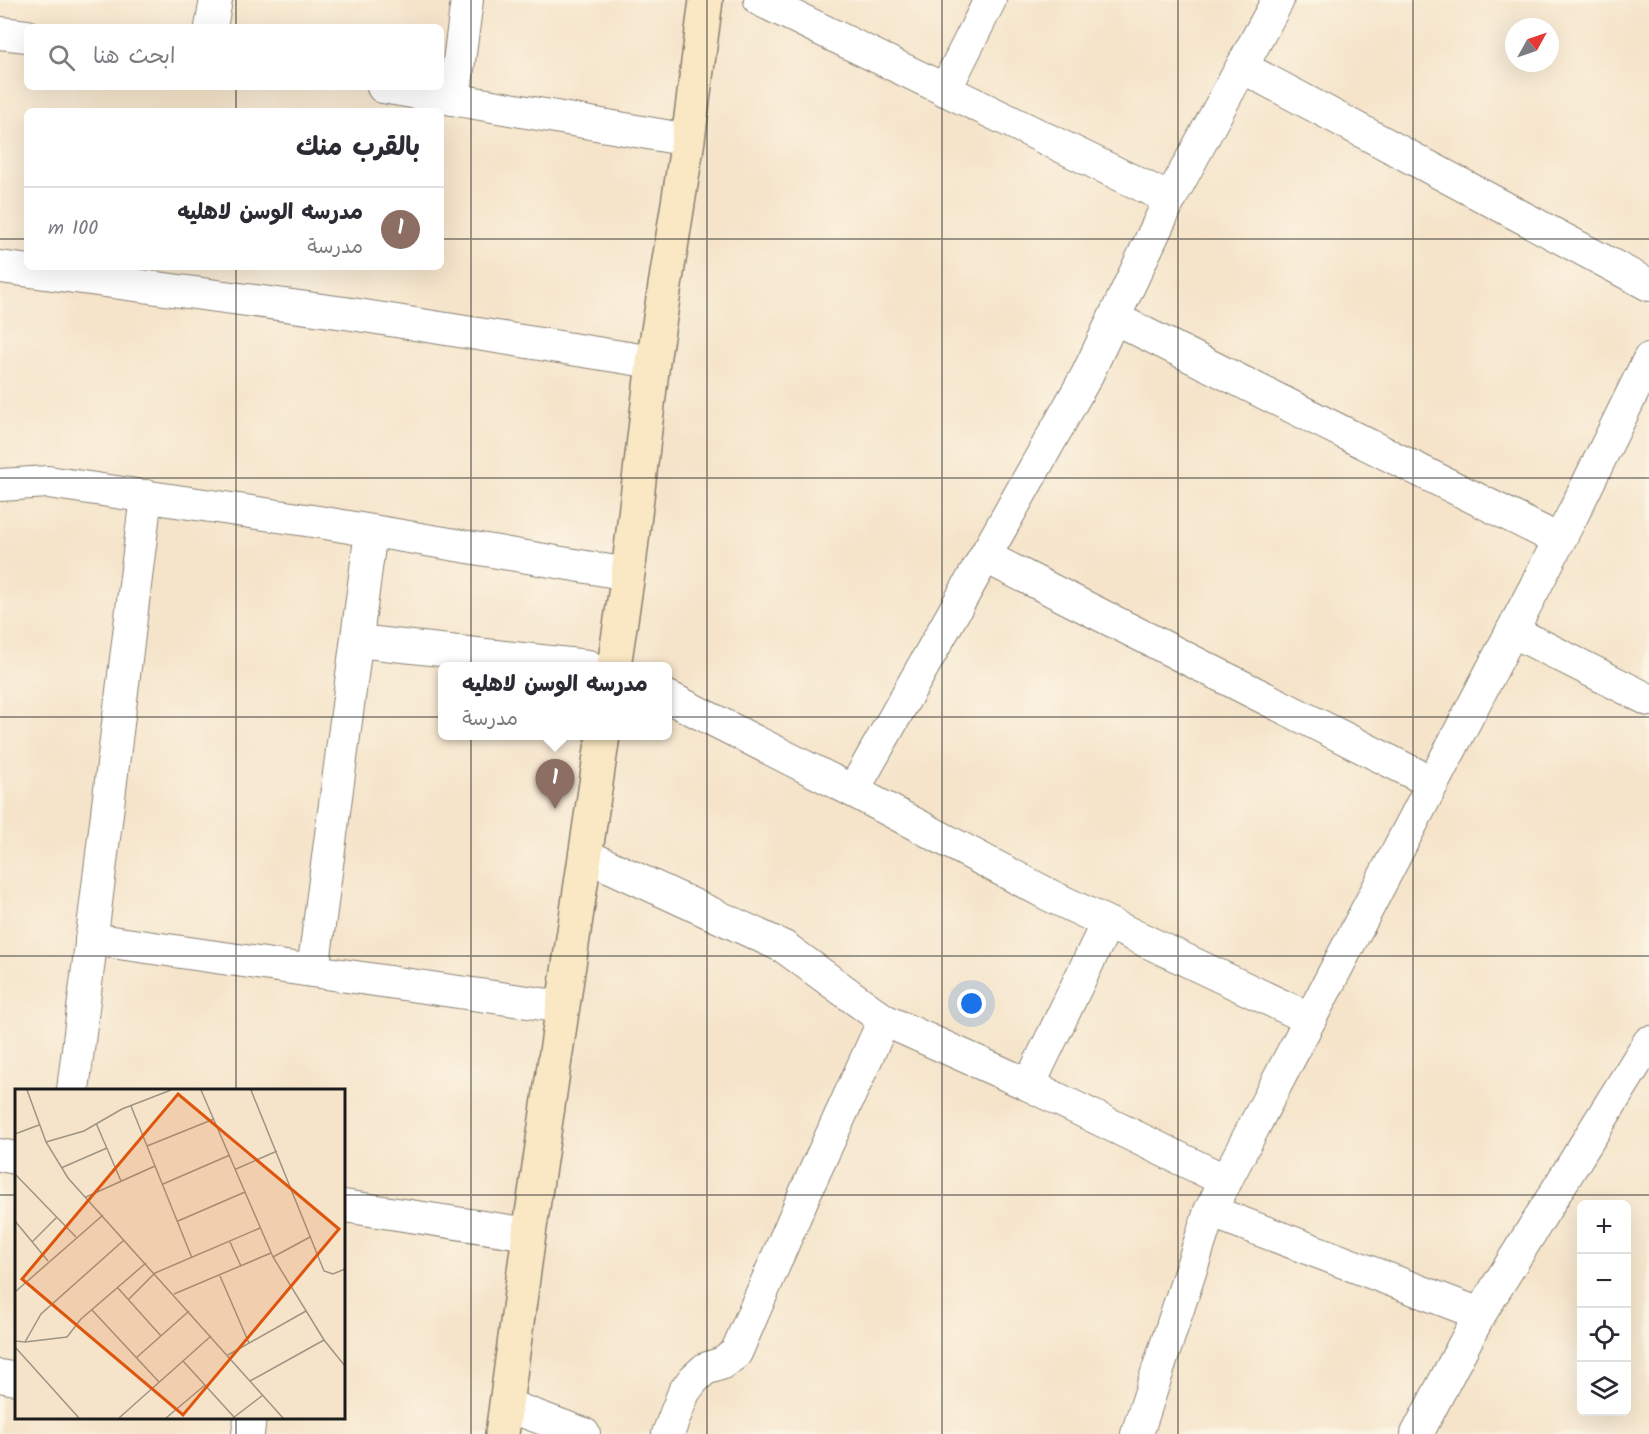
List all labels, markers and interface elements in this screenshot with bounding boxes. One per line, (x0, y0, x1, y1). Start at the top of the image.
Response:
north arrow (1505, 18, 1559, 72)
search box (24, 24, 444, 90)
text: ابحث هنا (93, 40, 175, 75)
icon: search (45, 41, 78, 74)
text: بالقرب منك (296, 127, 420, 169)
text: مدرسه الوسن لاهليه (177, 196, 363, 231)
text: 100 m (48, 213, 98, 245)
text: 1 (397, 213, 404, 245)
text: مدرسة (307, 232, 363, 264)
popup (438, 662, 672, 740)
text: مدرسه الوسن لاهليه (462, 668, 648, 703)
text: مدرسة (462, 704, 518, 736)
pin: 1 (536, 760, 574, 809)
your location (957, 989, 986, 1018)
inset map (15, 1089, 345, 1419)
map controls (1577, 1200, 1631, 1416)
button: + (1577, 1200, 1631, 1254)
button: − (1577, 1254, 1631, 1308)
button: locate (1577, 1308, 1631, 1362)
button: layers (1577, 1362, 1631, 1416)

